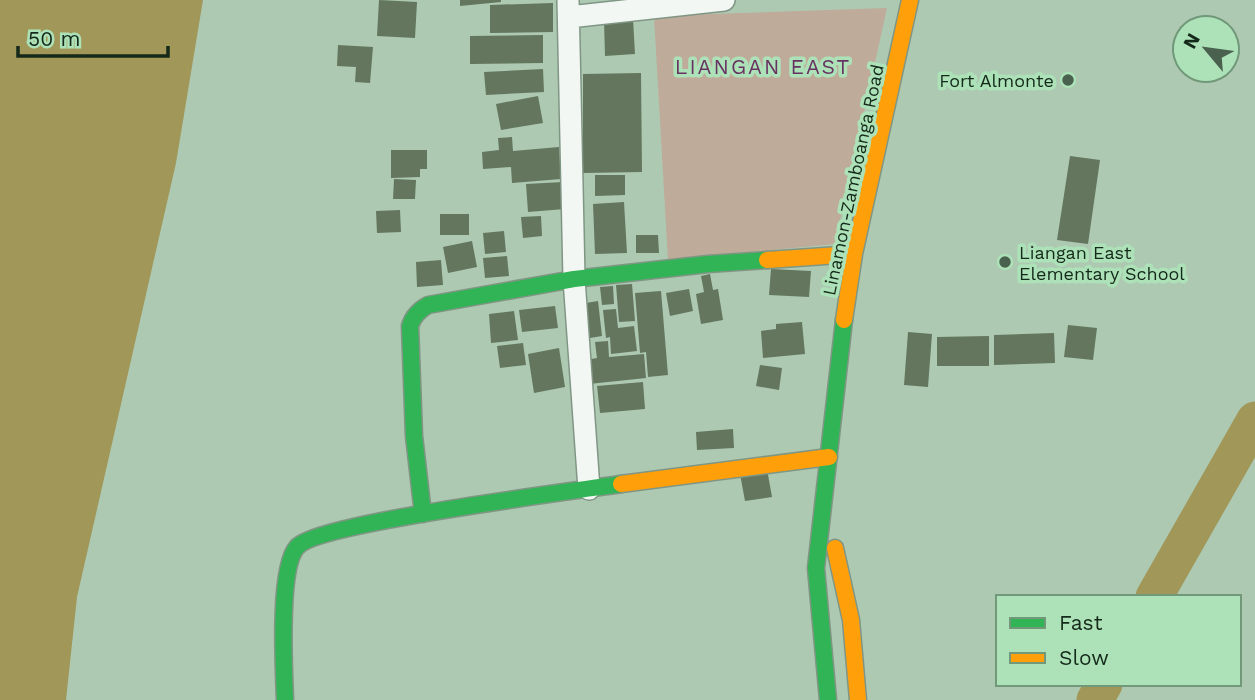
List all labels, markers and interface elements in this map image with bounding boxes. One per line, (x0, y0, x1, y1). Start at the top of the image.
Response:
scale bar (18, 14, 168, 58)
north arrow (1171, 14, 1241, 84)
text: 50 m (28, 26, 80, 51)
text: N (1178, 29, 1205, 53)
district label: LIANGAN EAST (675, 54, 851, 79)
street label: Linamon-Zamboanga Road (818, 63, 888, 297)
place label: Fort Almonte (939, 70, 1054, 91)
marker: Fort Almonte (1060, 72, 1076, 88)
place label: Liangan East Elementary School (1019, 242, 1185, 284)
marker: Liangan East Elementary School (997, 254, 1013, 270)
legend (996, 595, 1241, 686)
text: Fast (1059, 610, 1103, 635)
text: Slow (1059, 645, 1109, 670)

